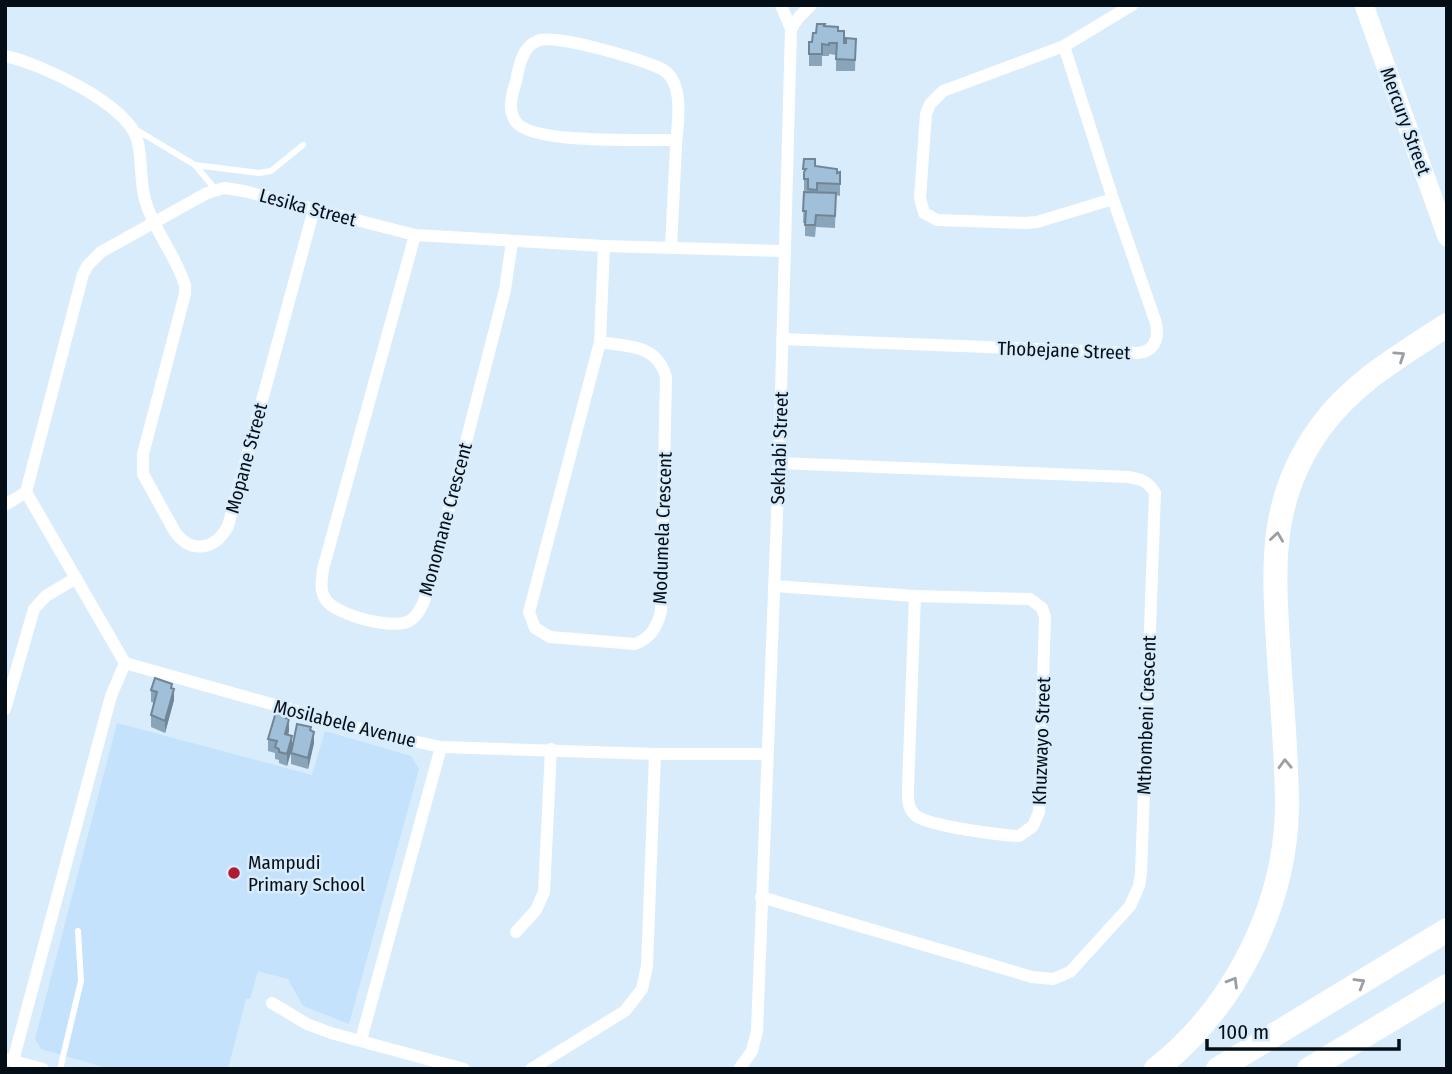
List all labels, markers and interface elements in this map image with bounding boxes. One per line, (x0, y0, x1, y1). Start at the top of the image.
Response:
street label: Mercury Street (1375, 64, 1436, 179)
street label: Lesika Street (257, 184, 360, 232)
street label: Thobejane Street (997, 337, 1132, 364)
one-way arrow (1393, 351, 1406, 364)
street label: Sekhabi Street (766, 390, 793, 505)
street label: Mopane Street (221, 400, 272, 516)
street label: Monomane Crescent (414, 439, 477, 598)
street label: Modumela Crescent (648, 451, 677, 605)
one-way arrow (1269, 531, 1284, 543)
street label: Mthombeni Crescent (1132, 634, 1161, 795)
street label: Khuzwayo Street (1028, 676, 1055, 806)
street label: Mosilabele Avenue (271, 695, 418, 752)
one-way arrow (1278, 758, 1293, 769)
place label: Mampudi Primary School (248, 851, 365, 896)
marker: Mampudi Primary School (226, 865, 242, 881)
one-way arrow (1225, 976, 1238, 989)
one-way arrow (1352, 978, 1365, 991)
scale bar (1207, 1007, 1400, 1052)
text: 100 m (1218, 1019, 1269, 1045)

